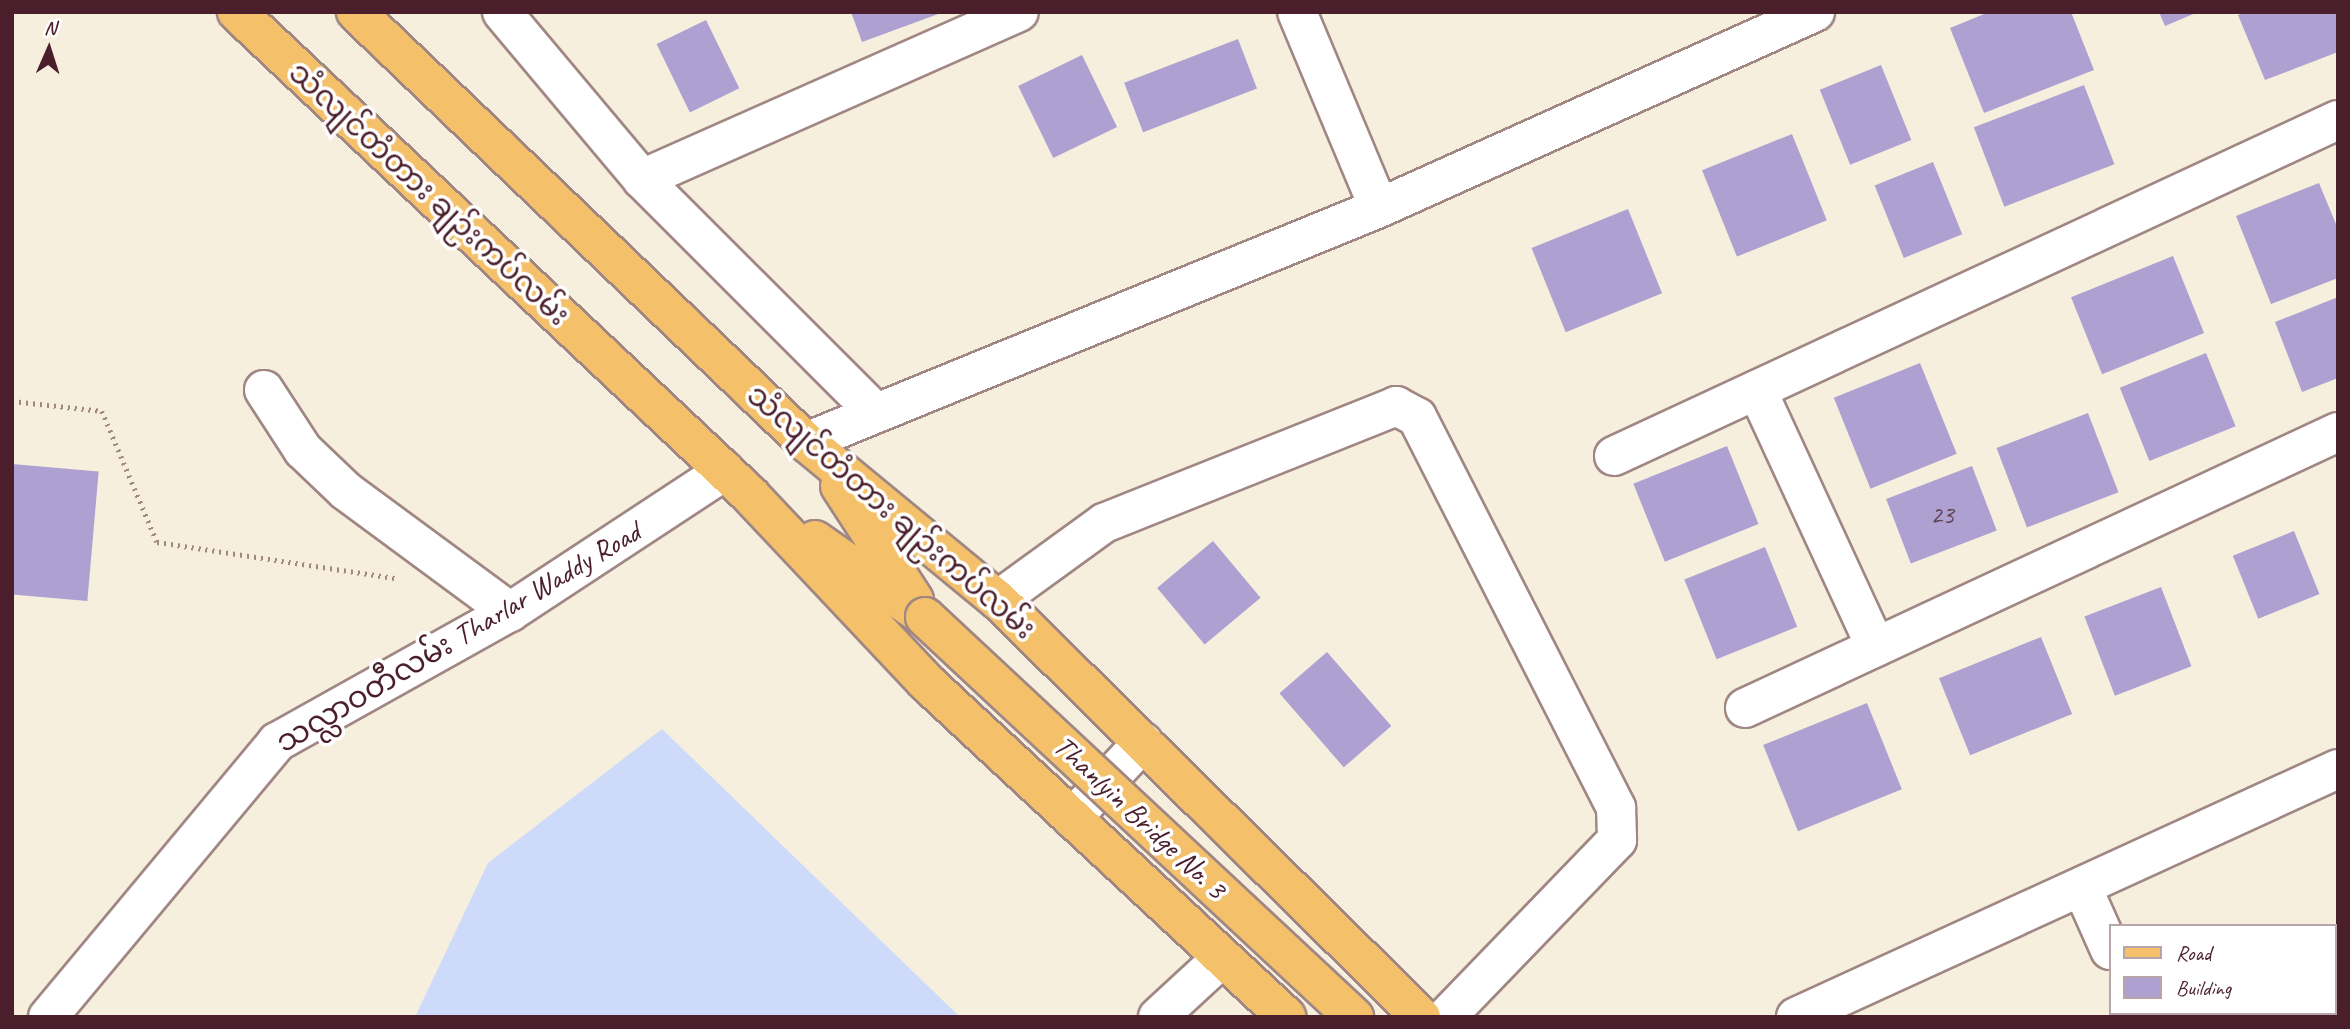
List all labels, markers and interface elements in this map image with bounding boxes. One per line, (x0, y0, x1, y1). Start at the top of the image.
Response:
north arrow (14, 14, 84, 84)
text: N (44, 16, 57, 40)
street label: သံလျင်တံတား ချဉ်းကပ်လမ်း (281, 55, 577, 333)
street label: သံလျင်တံတား ချဉ်းကပ်လမ်း (740, 377, 1042, 647)
house number: 23 (1930, 499, 1954, 531)
street label: သလ္လာဝတီလမ်း Tharlar Waddy Road (269, 513, 647, 761)
street label: Thanlyin Bridge No. 3 (1046, 728, 1234, 906)
legend (2108, 924, 2336, 1015)
text: Road (2176, 940, 2211, 966)
text: Building (2176, 975, 2231, 1001)

